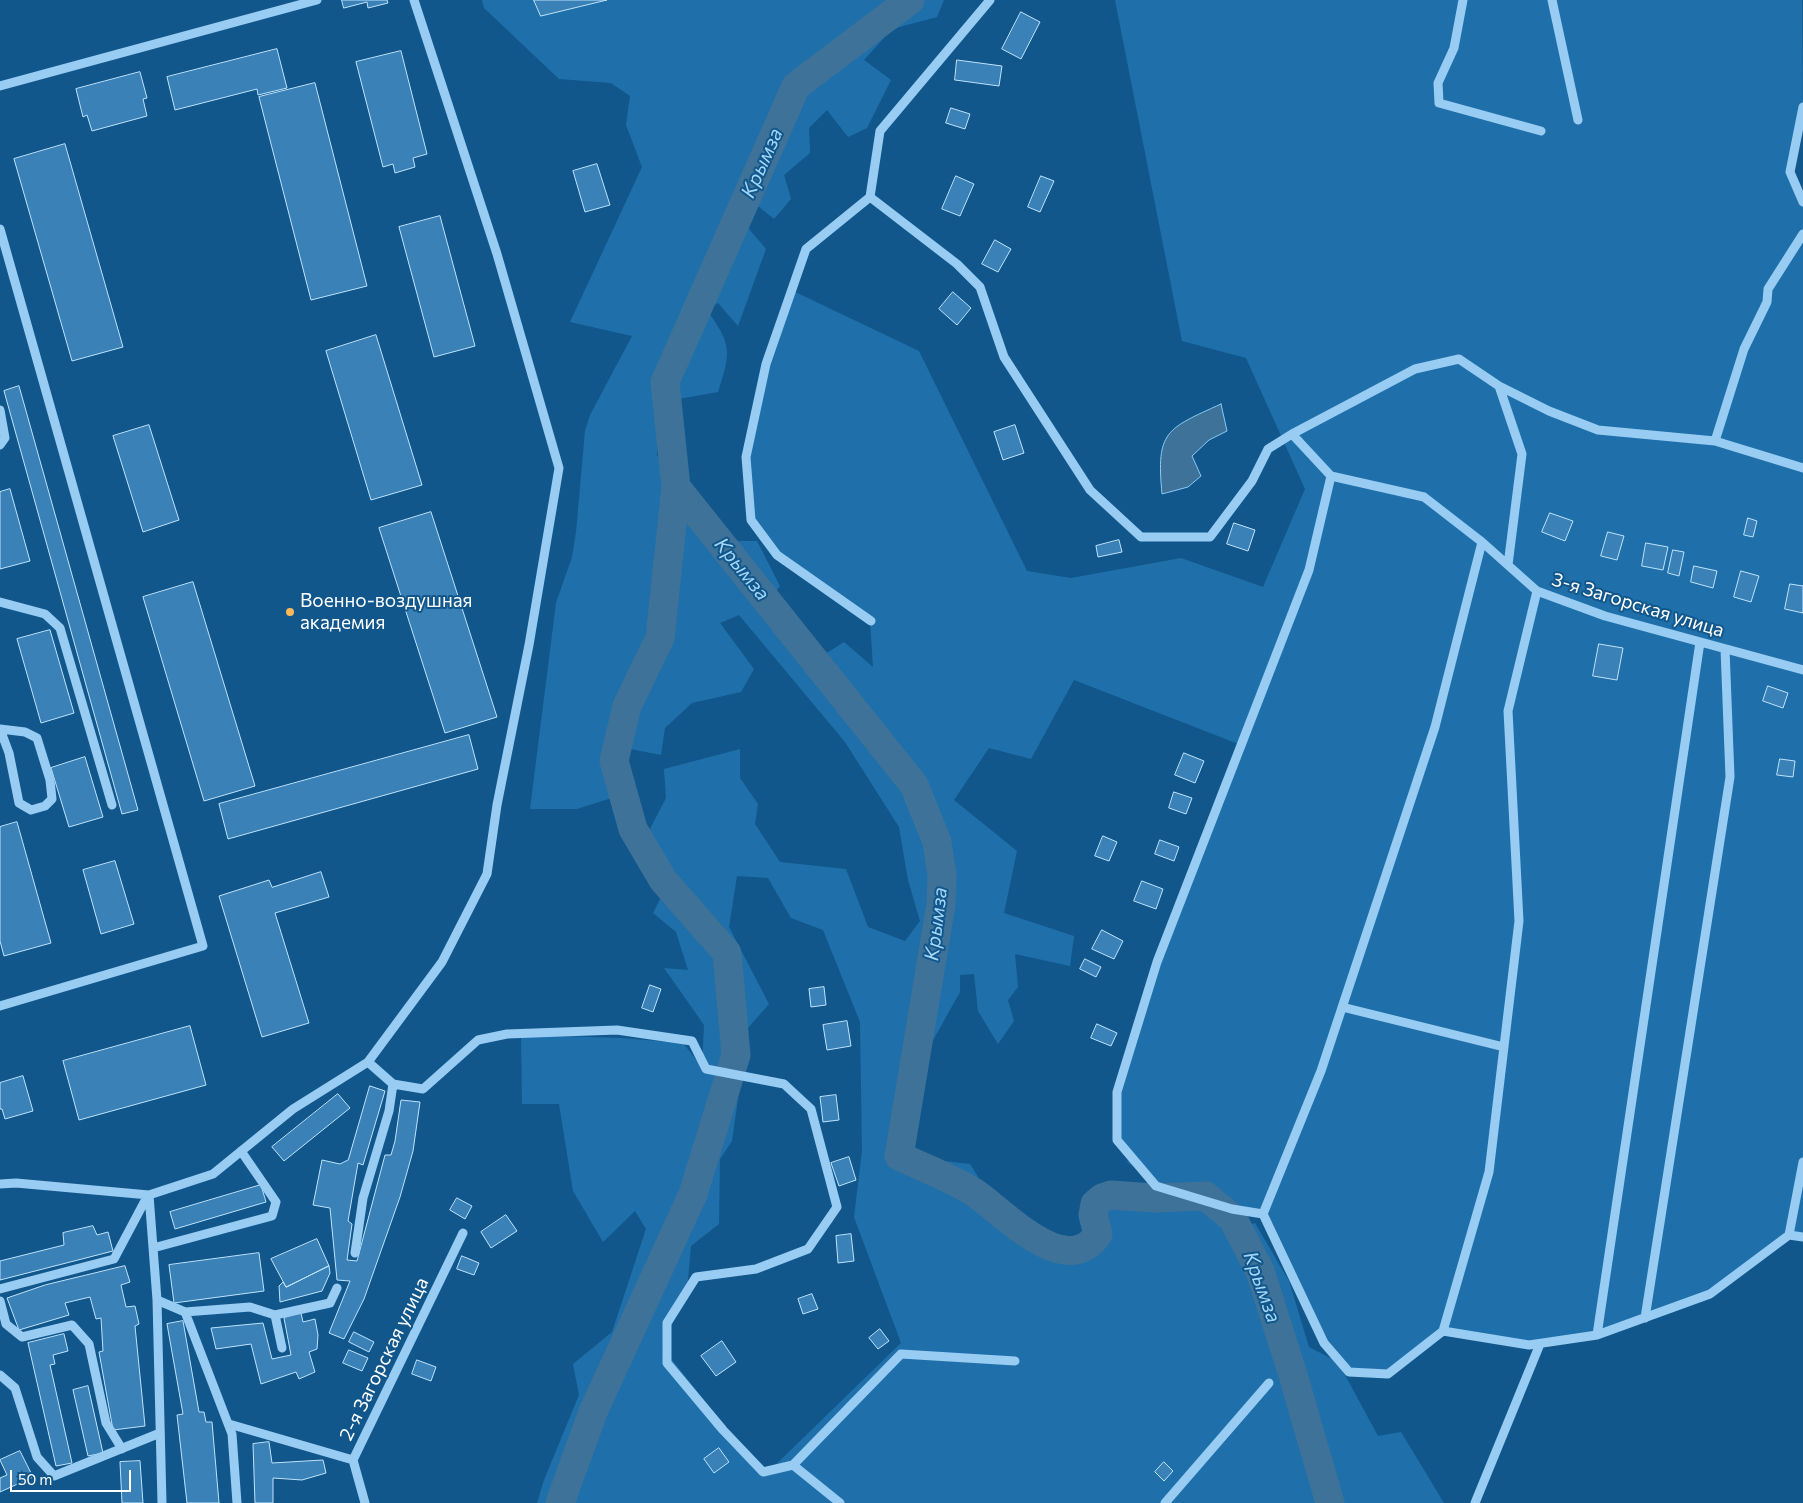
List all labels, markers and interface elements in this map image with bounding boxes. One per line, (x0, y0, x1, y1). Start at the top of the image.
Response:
water label: Крымза (736, 124, 788, 202)
water label: Крымза (709, 533, 775, 605)
street label: 3-я Загорская улица (1549, 568, 1727, 642)
place label: Военно-воздушная академия (300, 590, 473, 634)
marker: Военно-воздушная академия (284, 606, 296, 618)
water label: Крымза (920, 886, 952, 962)
water label: Крымза (1238, 1248, 1286, 1326)
street label: 2-я Загорская улица (335, 1274, 433, 1444)
scale bar (12, 1460, 134, 1492)
text: 50 m (18, 1470, 52, 1488)

